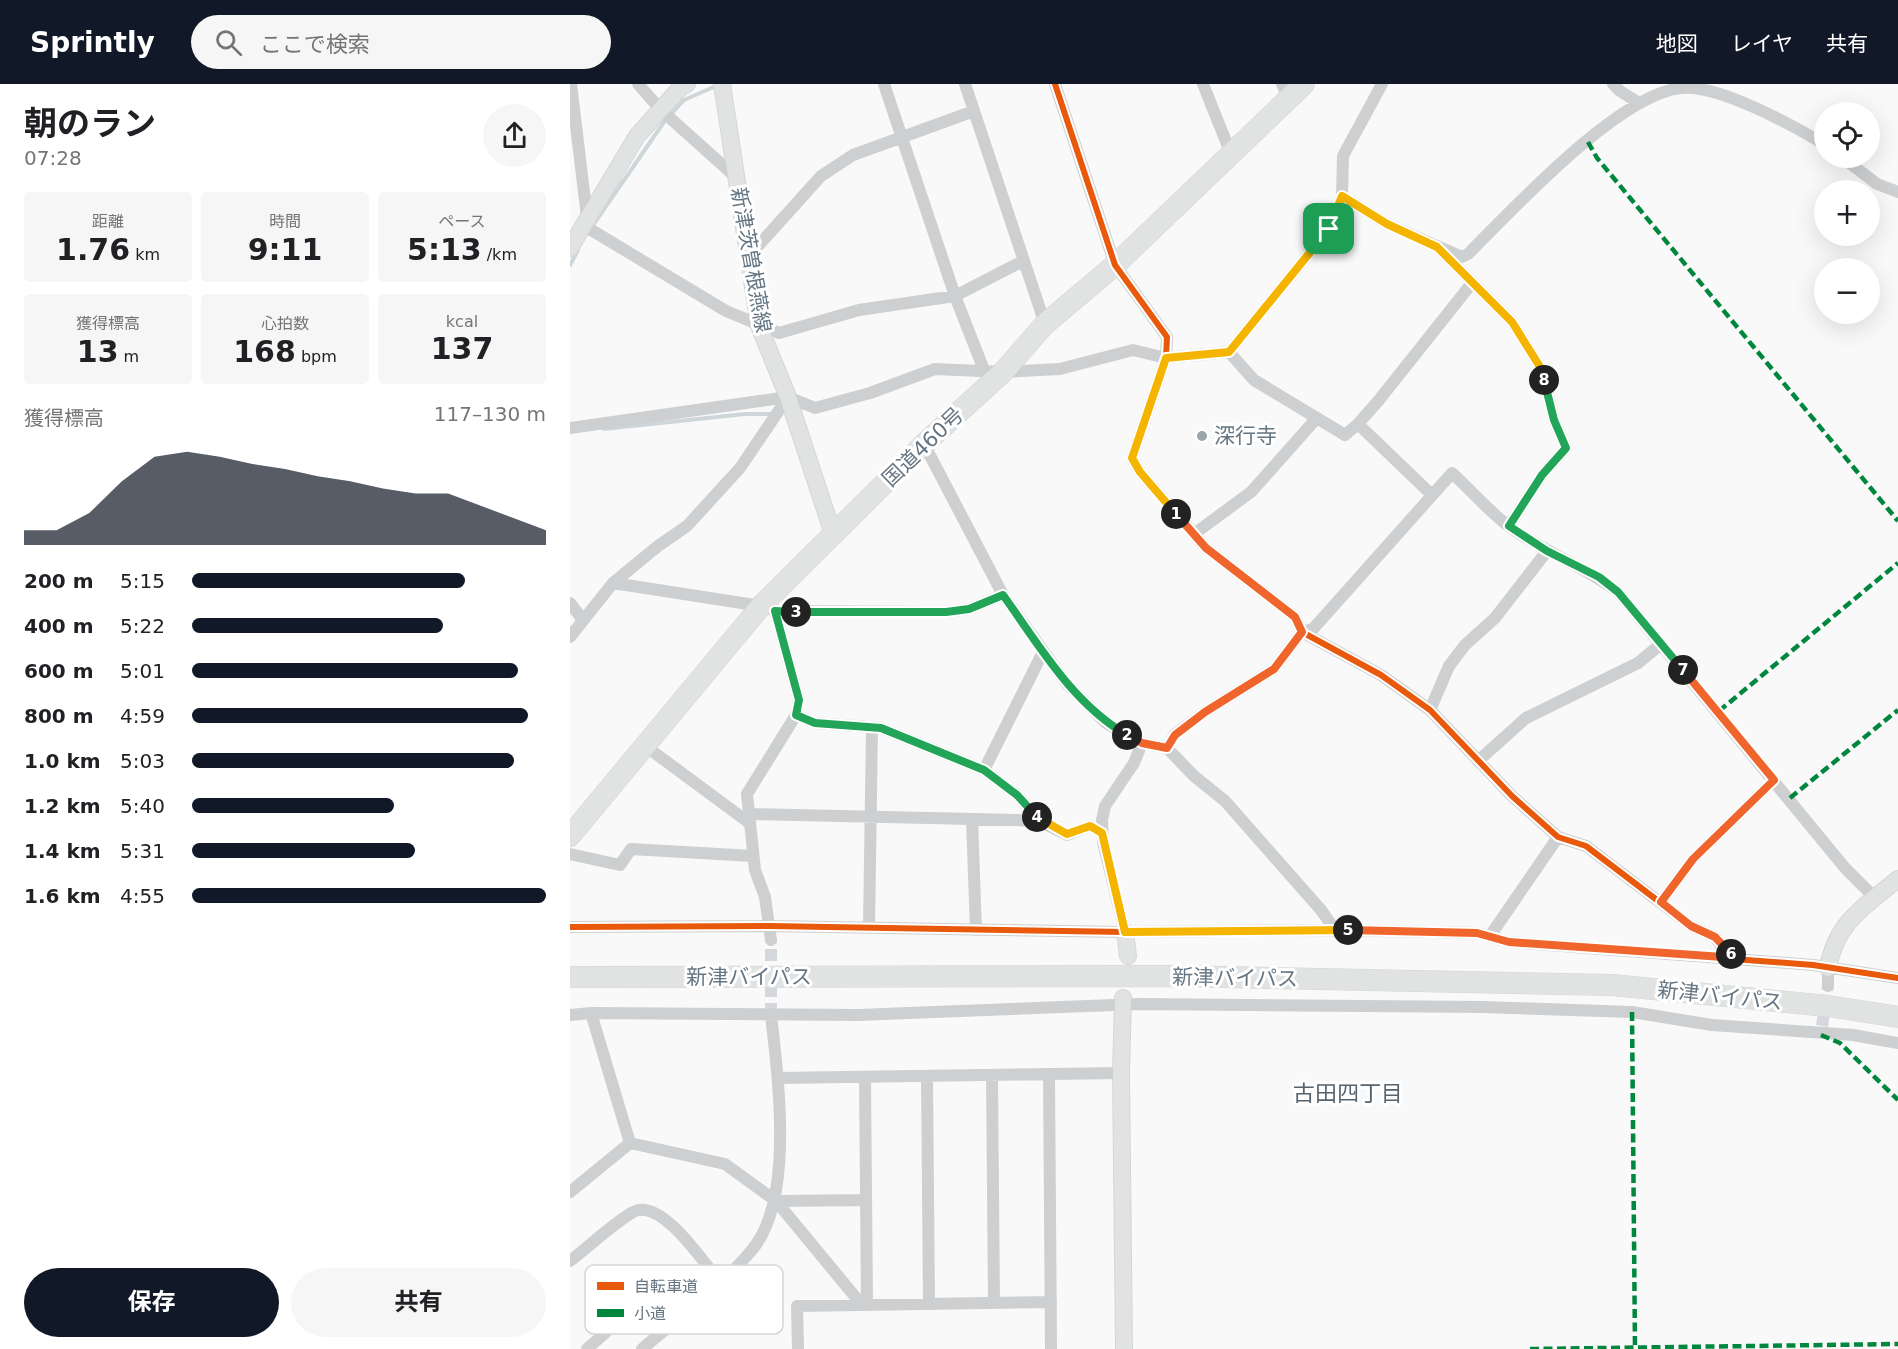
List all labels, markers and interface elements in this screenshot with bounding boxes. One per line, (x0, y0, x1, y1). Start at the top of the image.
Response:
search box (191, 15, 611, 69)
text: Sprintly (30, 26, 155, 59)
icon: search (212, 26, 245, 59)
text: ここで検索 (260, 32, 370, 57)
text: 地図 (1656, 32, 1698, 56)
text: レイヤ (1731, 32, 1793, 56)
text: 共有 (1826, 32, 1868, 56)
map controls (1814, 102, 1880, 324)
button: locate (1814, 102, 1880, 168)
text: 朝のラン (24, 104, 156, 143)
button: share (483, 104, 546, 167)
text: 07:28 (24, 146, 82, 170)
button: + (1814, 180, 1880, 246)
street label: 新津茨曽根燕線 (726, 186, 776, 334)
pin (1303, 203, 1354, 254)
text: 距離 (92, 212, 124, 231)
text: 時間 (269, 212, 301, 231)
text: ペース (438, 212, 486, 231)
icon: arrive (1312, 212, 1345, 245)
text: 1.76 (56, 232, 130, 267)
text: 9:11 (248, 232, 322, 267)
text: 5:13 (407, 232, 482, 267)
text: km (130, 245, 160, 264)
text: /km (482, 245, 517, 264)
button: − (1814, 258, 1880, 324)
text: kcal (446, 312, 478, 331)
text: 獲得標高 (76, 314, 140, 333)
text: 心拍数 (261, 314, 309, 333)
text: 137 (431, 331, 493, 366)
text: 13 (77, 334, 119, 369)
text: 168 (233, 334, 296, 369)
text: m (119, 347, 139, 366)
text: bpm (296, 347, 337, 366)
pin: 8 (1529, 365, 1559, 395)
text: 8 (1538, 370, 1550, 389)
text: 117–130 m (434, 402, 546, 426)
street label: 国道460号 (878, 403, 968, 491)
text: 獲得標高 (24, 406, 104, 430)
place label: 深行寺 (1214, 424, 1277, 448)
marker: 深行寺 (1195, 429, 1209, 443)
pin: 1 (1161, 499, 1191, 529)
text: 1 (1170, 504, 1182, 523)
text: 200 m (24, 569, 94, 593)
text: 5:15 (120, 569, 165, 593)
pin: 3 (781, 597, 811, 627)
text: 3 (790, 602, 802, 621)
text: 400 m (24, 614, 94, 638)
text: 5:22 (120, 614, 165, 638)
pin: 7 (1668, 655, 1698, 685)
text: 600 m (24, 659, 94, 683)
text: 5:01 (120, 659, 165, 683)
text: 7 (1677, 660, 1689, 679)
text: 800 m (24, 704, 94, 728)
text: 4:59 (120, 704, 165, 728)
pin: 2 (1112, 720, 1142, 750)
text: 2 (1121, 725, 1133, 744)
text: 1.0 km (24, 749, 101, 773)
text: 5:03 (120, 749, 165, 773)
text: 1.2 km (24, 794, 101, 818)
text: 5:40 (120, 794, 165, 818)
pin: 4 (1022, 802, 1052, 832)
text: 4 (1031, 807, 1043, 826)
text: 1.4 km (24, 839, 101, 863)
text: 5:31 (120, 839, 165, 863)
text: 1.6 km (24, 884, 101, 908)
text: 4:55 (120, 884, 165, 908)
pin: 5 (1333, 915, 1363, 945)
text: 5 (1342, 920, 1354, 939)
pin: 6 (1716, 939, 1746, 969)
text: 6 (1725, 944, 1737, 963)
street label: 新津バイパス (686, 965, 812, 989)
street label: 新津バイパス (1172, 965, 1298, 991)
street label: 新津バイパス (1656, 978, 1784, 1014)
district label: 古田四丁目 (1293, 1081, 1403, 1106)
legend (585, 1265, 783, 1334)
button: 保存 (24, 1268, 279, 1337)
button: 共有 (291, 1268, 546, 1337)
text: 自転車道 (634, 1277, 698, 1296)
text: 小道 (634, 1304, 666, 1323)

